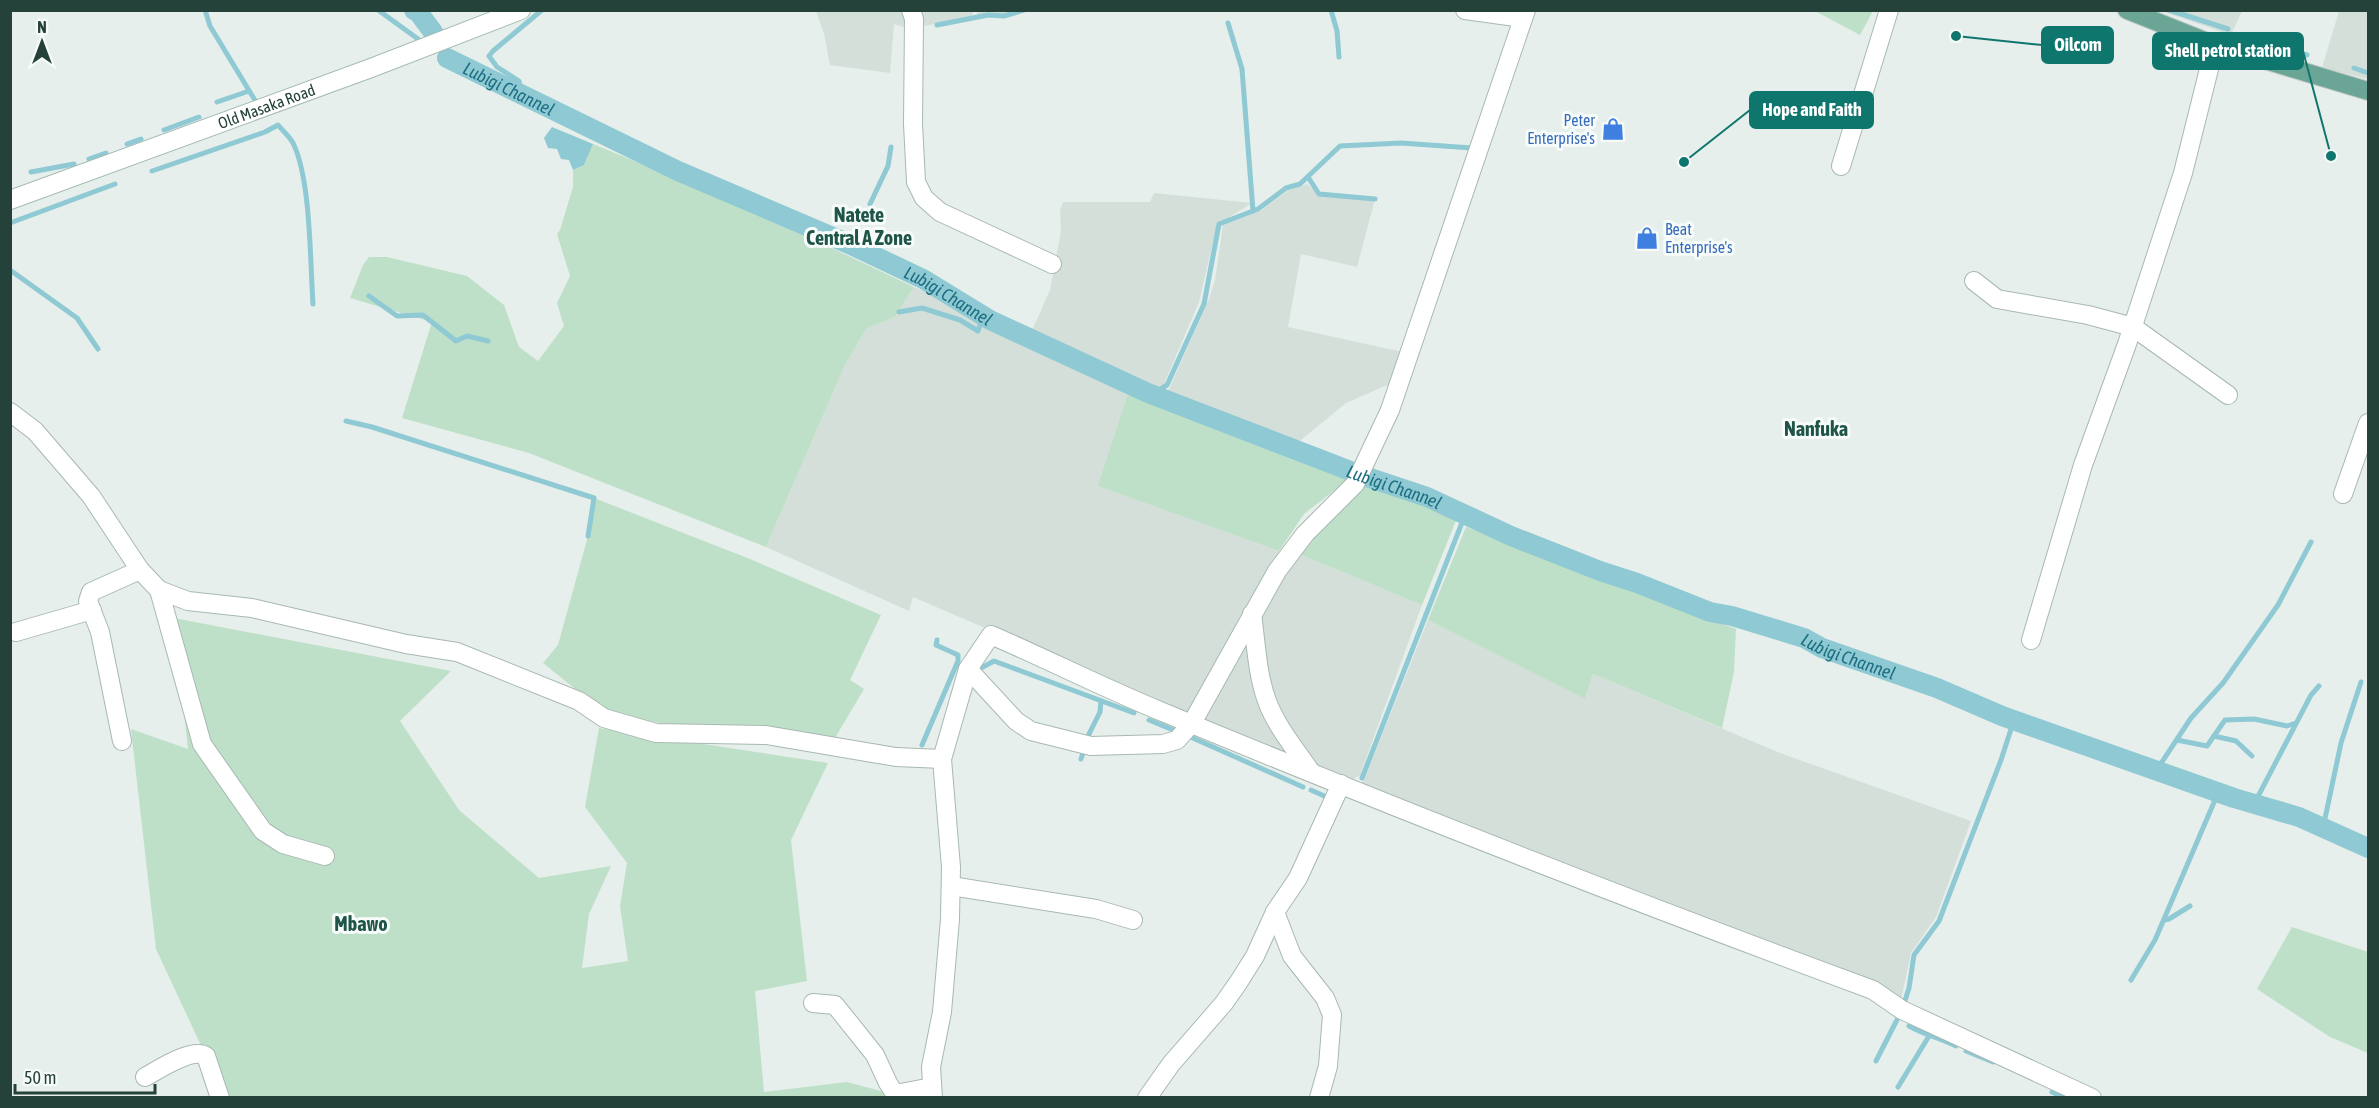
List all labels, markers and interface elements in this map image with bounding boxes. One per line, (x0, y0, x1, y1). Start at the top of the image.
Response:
north arrow (12, 12, 72, 72)
text: N (37, 18, 47, 36)
callout: Oilcom (2042, 27, 2113, 63)
callout: Shell petrol station (2153, 33, 2303, 69)
text: Oilcom (2054, 34, 2102, 55)
text: Shell petrol station (2165, 40, 2291, 61)
water label: Lubigi Channel (460, 57, 558, 120)
street label: Old Masaka Road (215, 80, 317, 132)
callout: Hope and Faith (1750, 92, 1873, 128)
text: Hope and Faith (1762, 99, 1862, 120)
place label: Peter Enterprise's (1527, 111, 1595, 148)
shop icon: Peter Enterprise's (1600, 116, 1626, 142)
district label: Natete Central A Zone (806, 203, 912, 249)
place label: Beat Enterprise's (1665, 220, 1733, 257)
shop icon: Beat Enterprise's (1634, 225, 1660, 251)
water label: Lubigi Channel (901, 261, 996, 330)
district label: Nanfuka (1784, 417, 1848, 440)
water label: Lubigi Channel (1344, 460, 1445, 513)
water label: Lubigi Channel (1798, 628, 1898, 683)
district label: Mbawo (334, 912, 388, 935)
scale bar (15, 1057, 154, 1095)
text: 50 m (24, 1067, 56, 1088)

